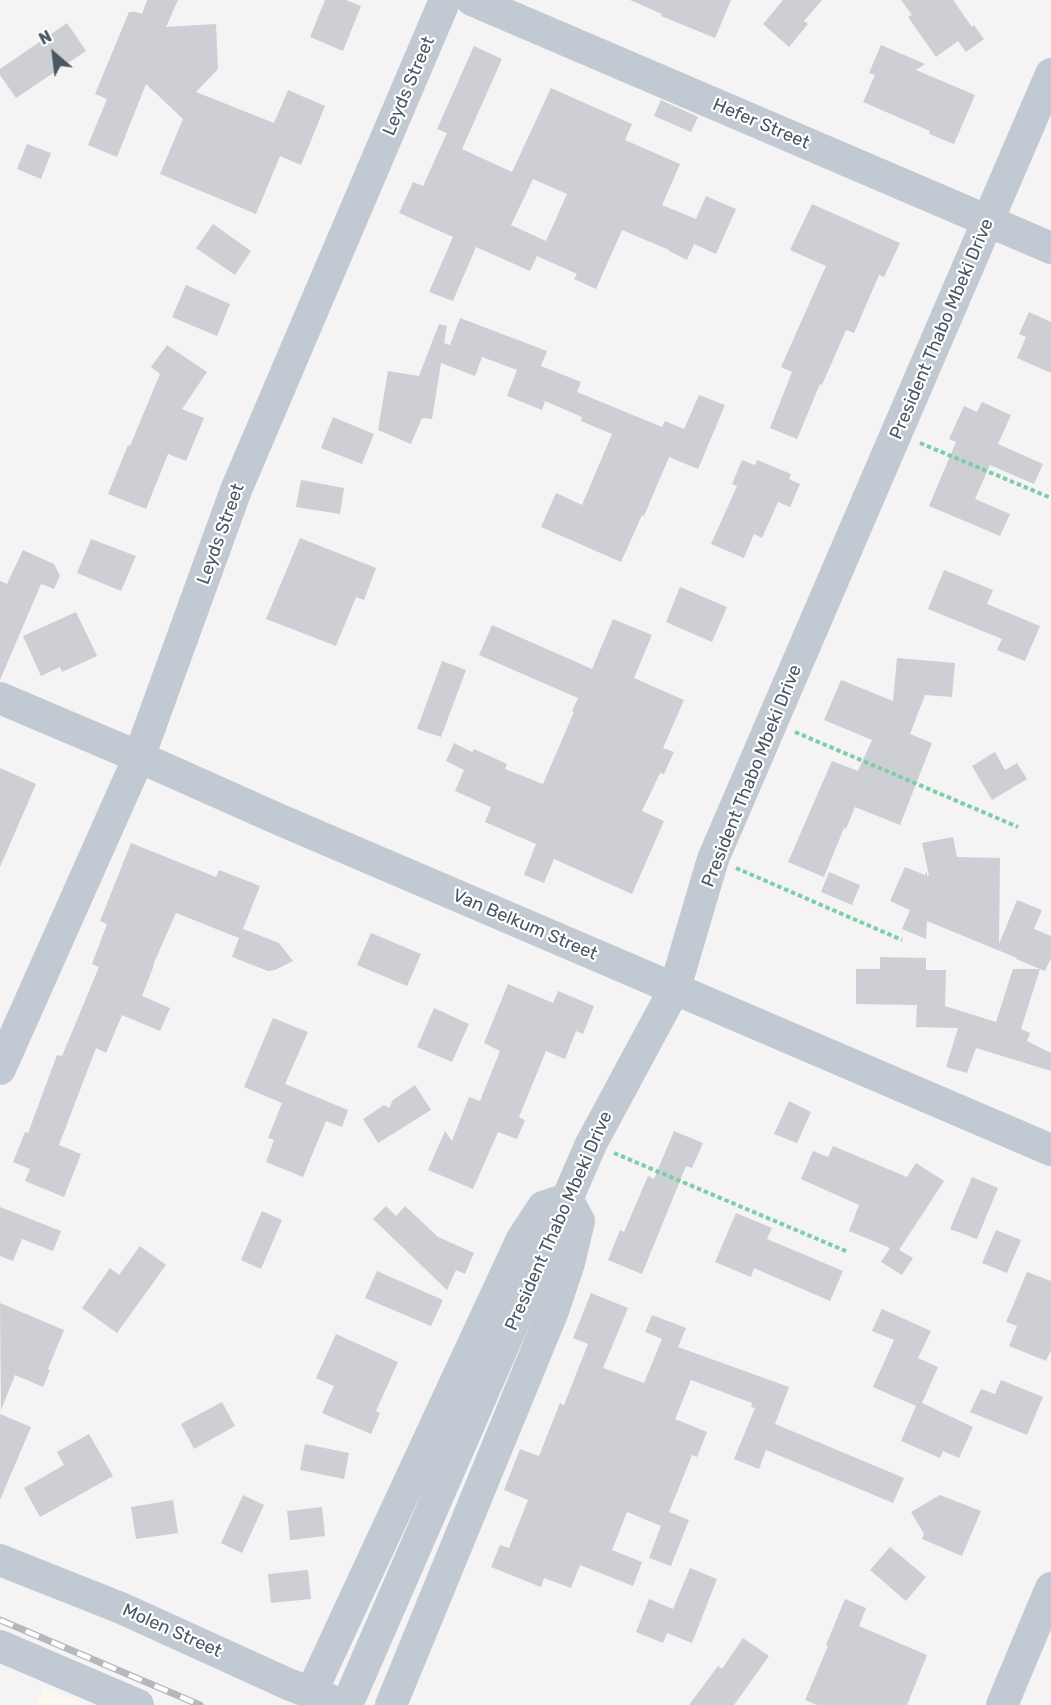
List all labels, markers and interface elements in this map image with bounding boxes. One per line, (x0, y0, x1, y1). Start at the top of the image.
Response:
north arrow (24, 24, 84, 84)
text: N (36, 27, 55, 49)
street label: Leyds Street (378, 33, 440, 139)
street label: Hefer Street (709, 94, 813, 154)
street label: President Thabo Mbeki Drive (886, 215, 998, 443)
street label: Leyds Street (193, 481, 249, 587)
street label: President Thabo Mbeki Drive (697, 662, 807, 890)
street label: Van Belkum Street (449, 885, 601, 965)
street label: President Thabo Mbeki Drive (501, 1108, 617, 1334)
street label: Molen Street (119, 1599, 225, 1663)

